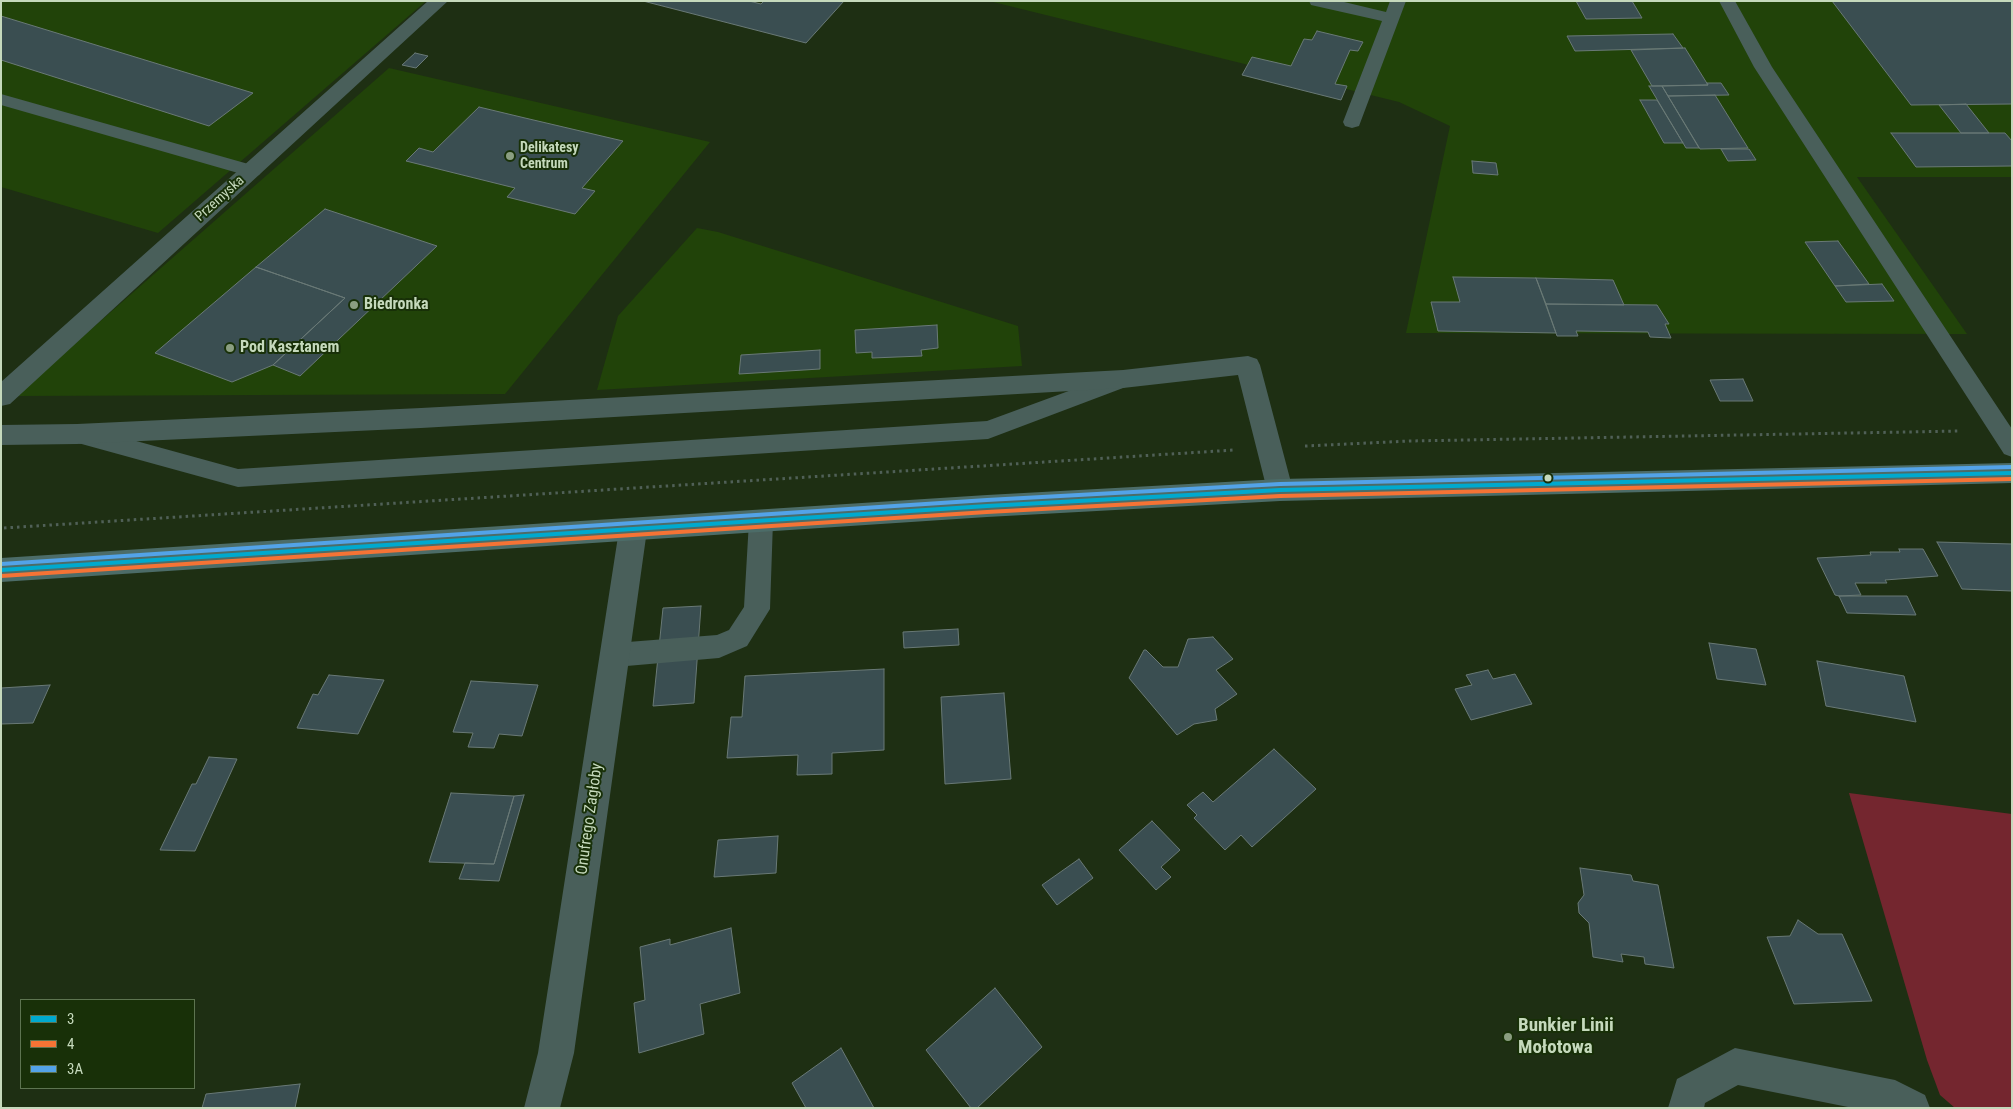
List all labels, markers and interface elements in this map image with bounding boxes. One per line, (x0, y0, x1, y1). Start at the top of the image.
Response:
place label: Delikatesy Centrum (520, 140, 579, 172)
marker: Delikatesy Centrum (504, 150, 516, 162)
street label: Przemyska (192, 173, 248, 225)
place label: Biedronka (364, 295, 429, 315)
marker: Biedronka (348, 299, 360, 311)
place label: Pod Kasztanem (240, 338, 339, 358)
marker: Pod Kasztanem (224, 342, 236, 354)
unlabelled marker (1543, 473, 1553, 483)
street label: Onufrego Zagłoby (573, 762, 607, 876)
legend (20, 999, 195, 1089)
text: 3 (67, 1010, 74, 1028)
place label: Bunkier Linii Mołotowa (1518, 1015, 1614, 1059)
marker: Bunkier Linii Mołotowa (1502, 1031, 1514, 1043)
text: 4 (67, 1035, 74, 1053)
text: 3A (67, 1060, 83, 1078)

